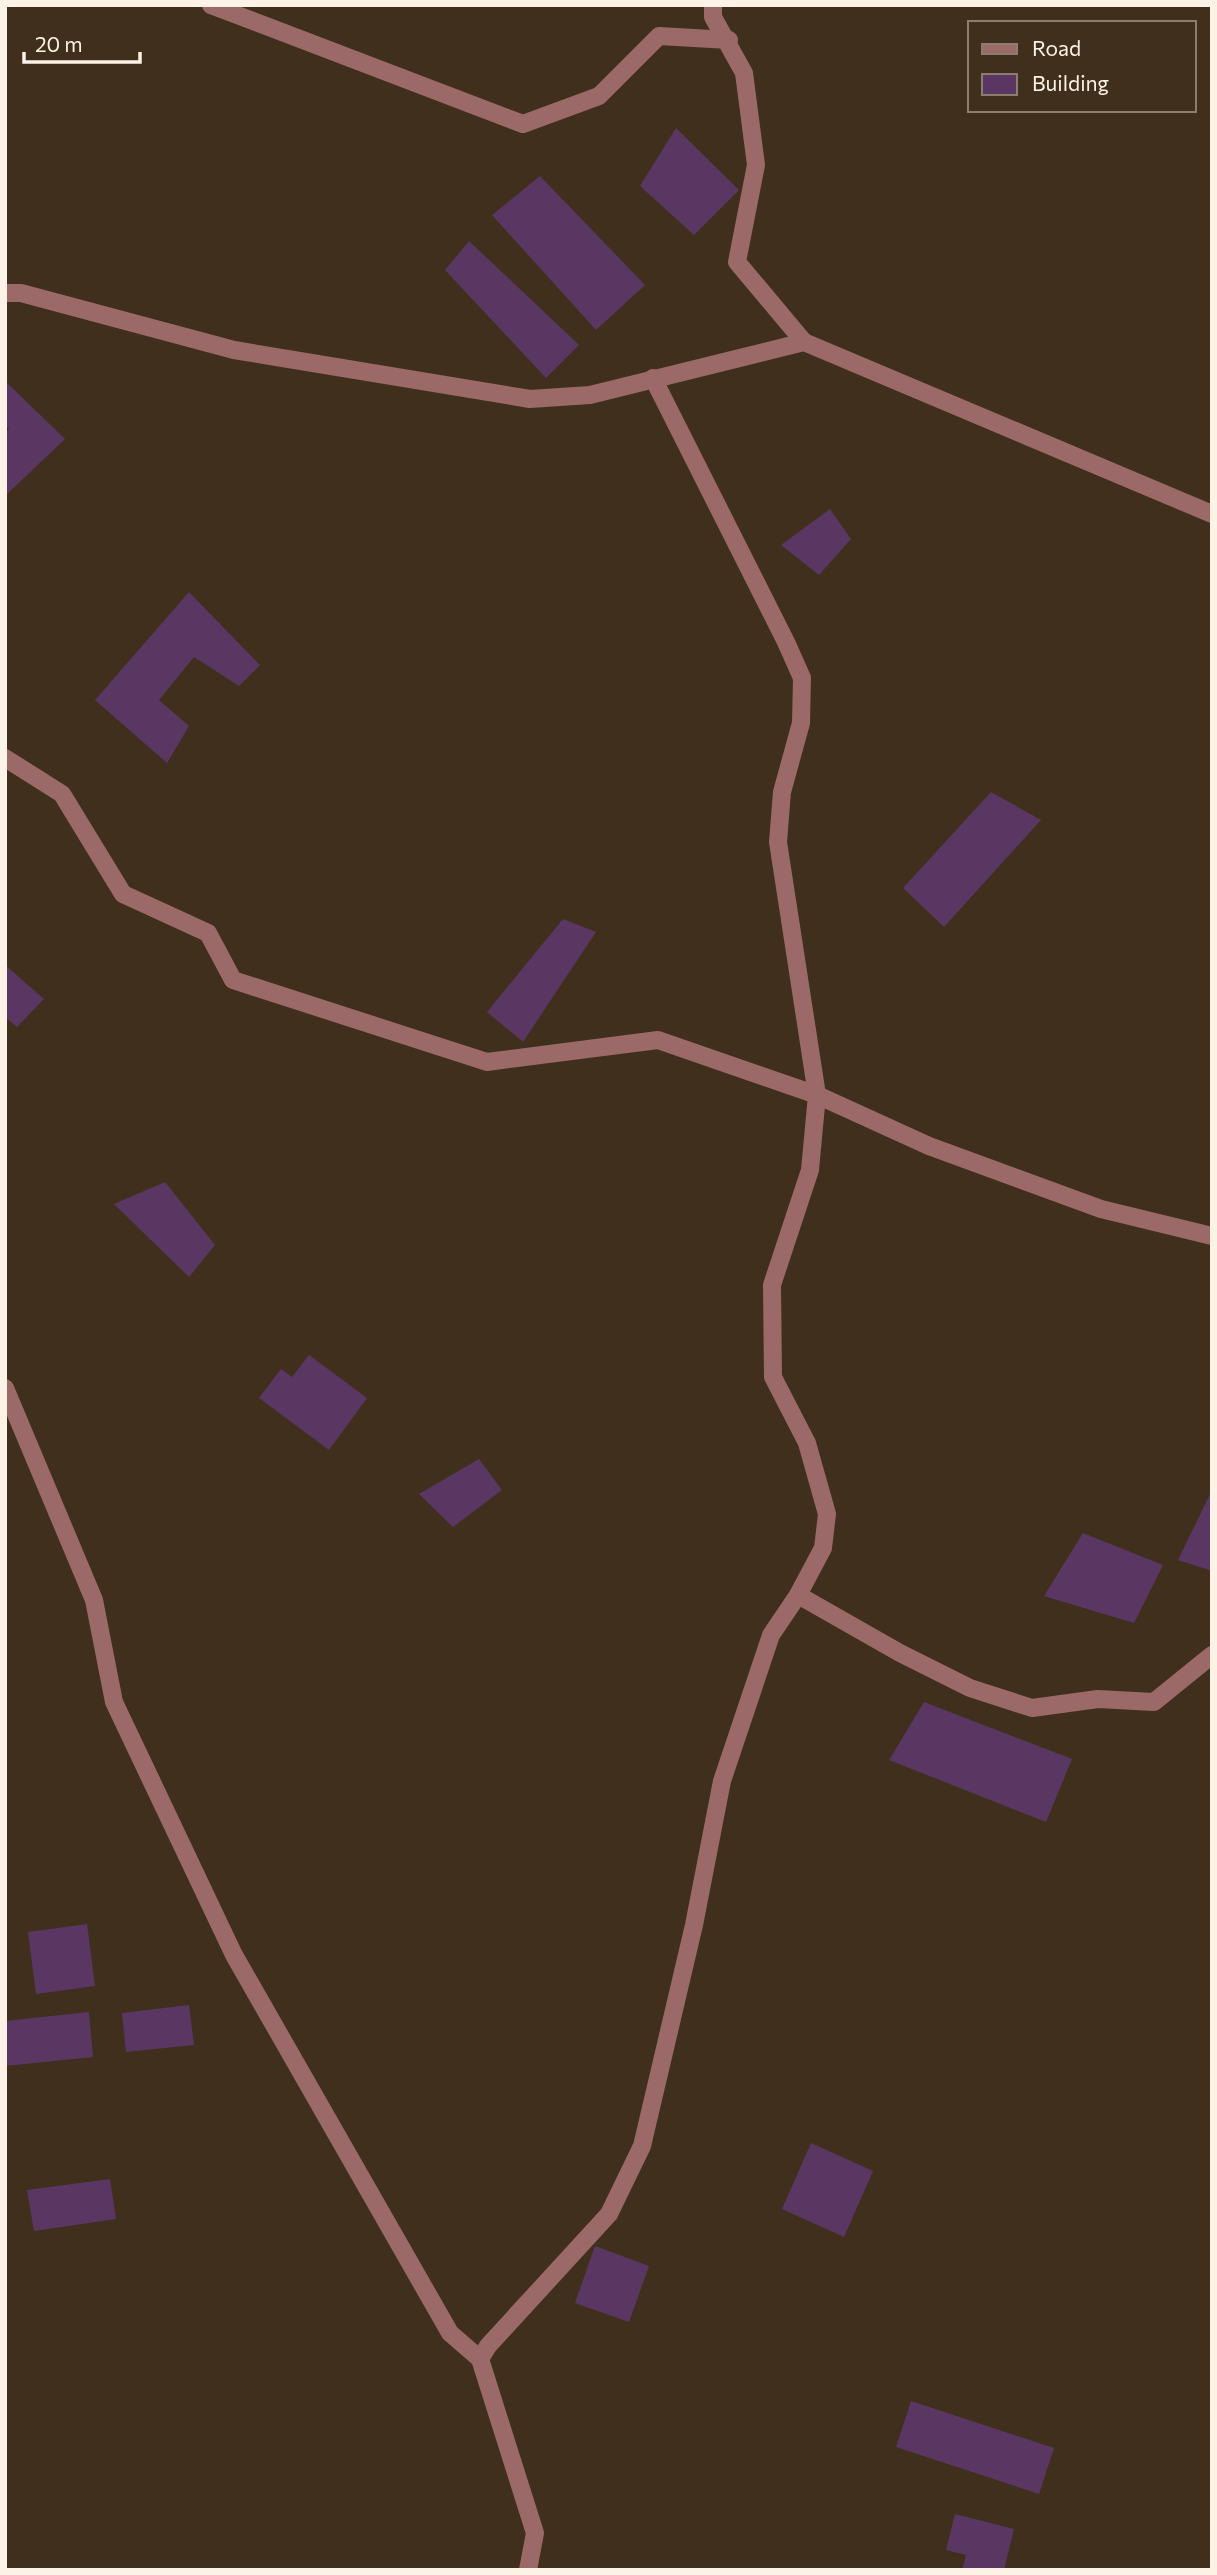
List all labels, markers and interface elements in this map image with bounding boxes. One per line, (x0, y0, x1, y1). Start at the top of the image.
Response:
scale bar (24, 21, 140, 65)
legend (968, 21, 1196, 112)
text: 20 m (35, 31, 83, 56)
text: Road (1032, 35, 1081, 60)
text: Building (1032, 70, 1109, 95)

